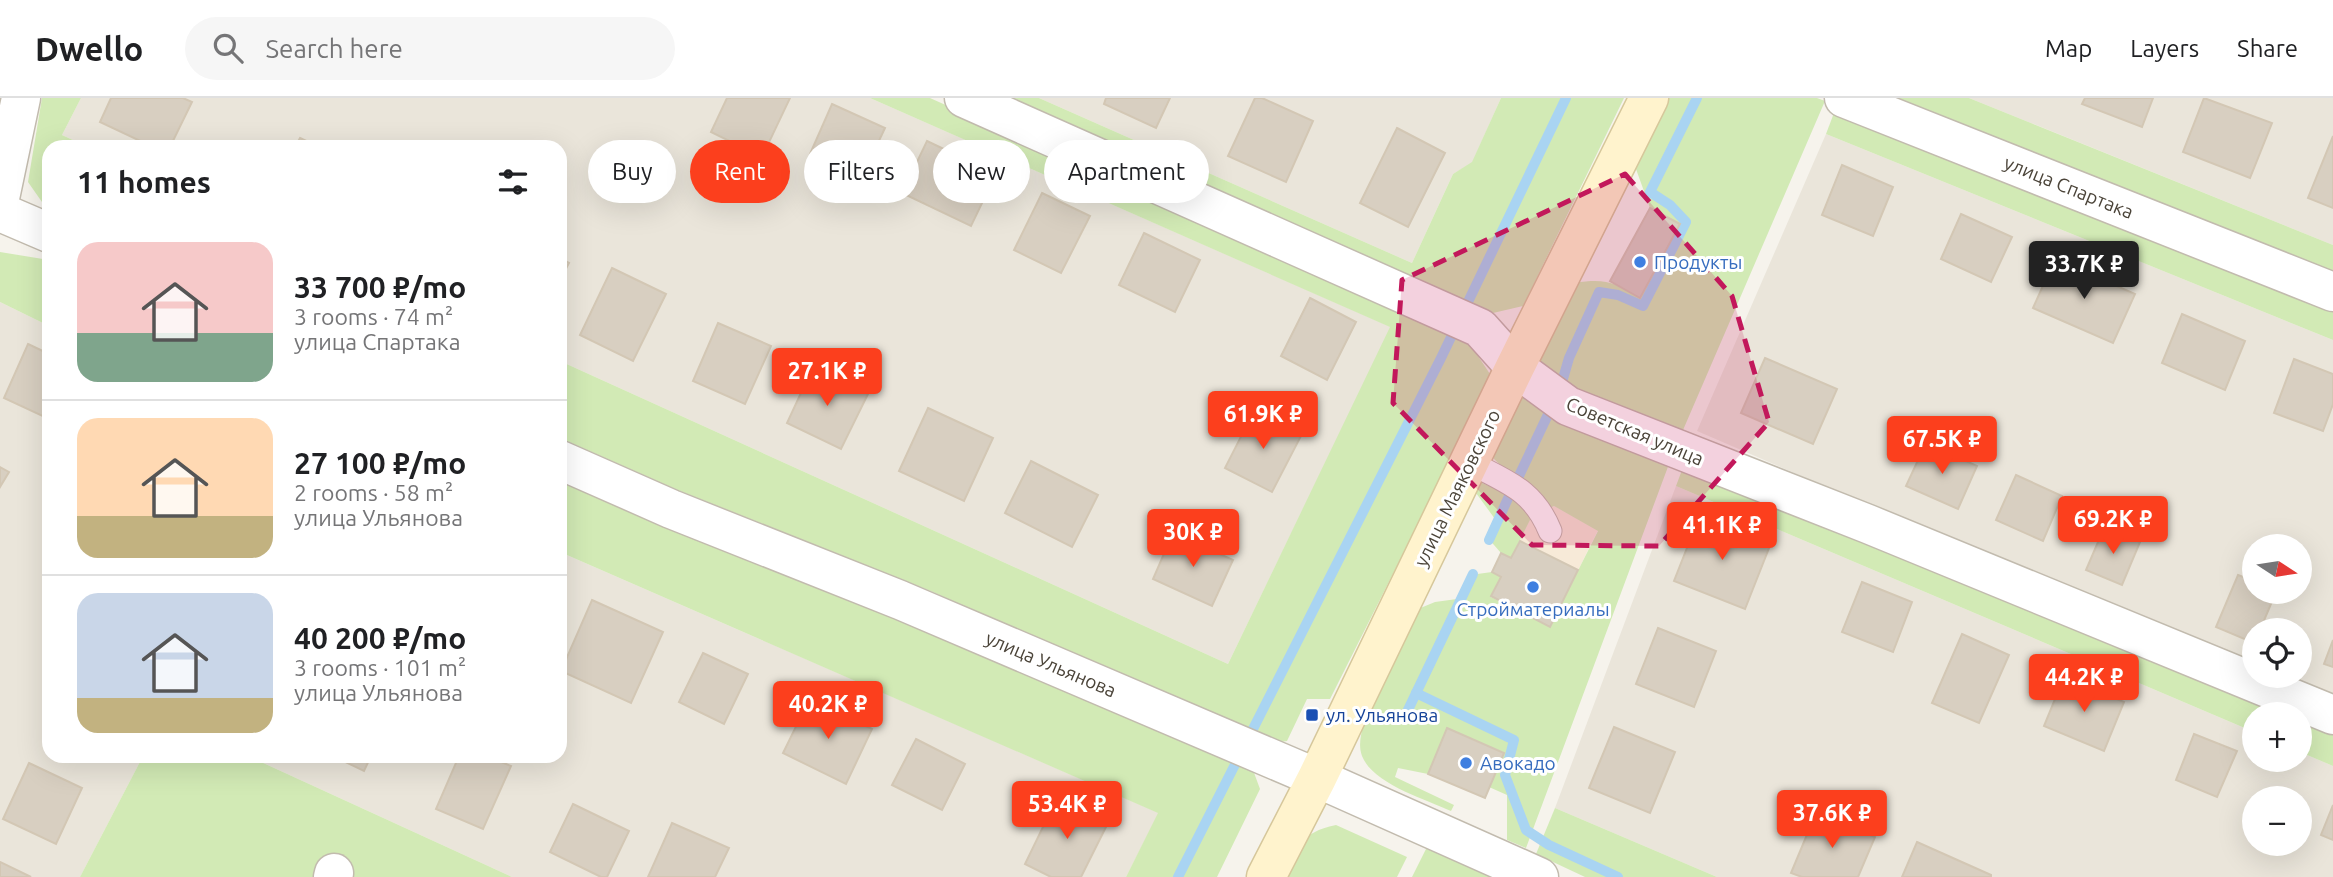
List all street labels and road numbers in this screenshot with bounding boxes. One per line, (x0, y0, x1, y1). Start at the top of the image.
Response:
street label: улица Спартака (2001, 151, 2137, 223)
street label: Советская улица (1563, 392, 1707, 470)
street label: улица Маяковского (1409, 406, 1505, 570)
street label: улица Ульянова (982, 627, 1120, 701)

